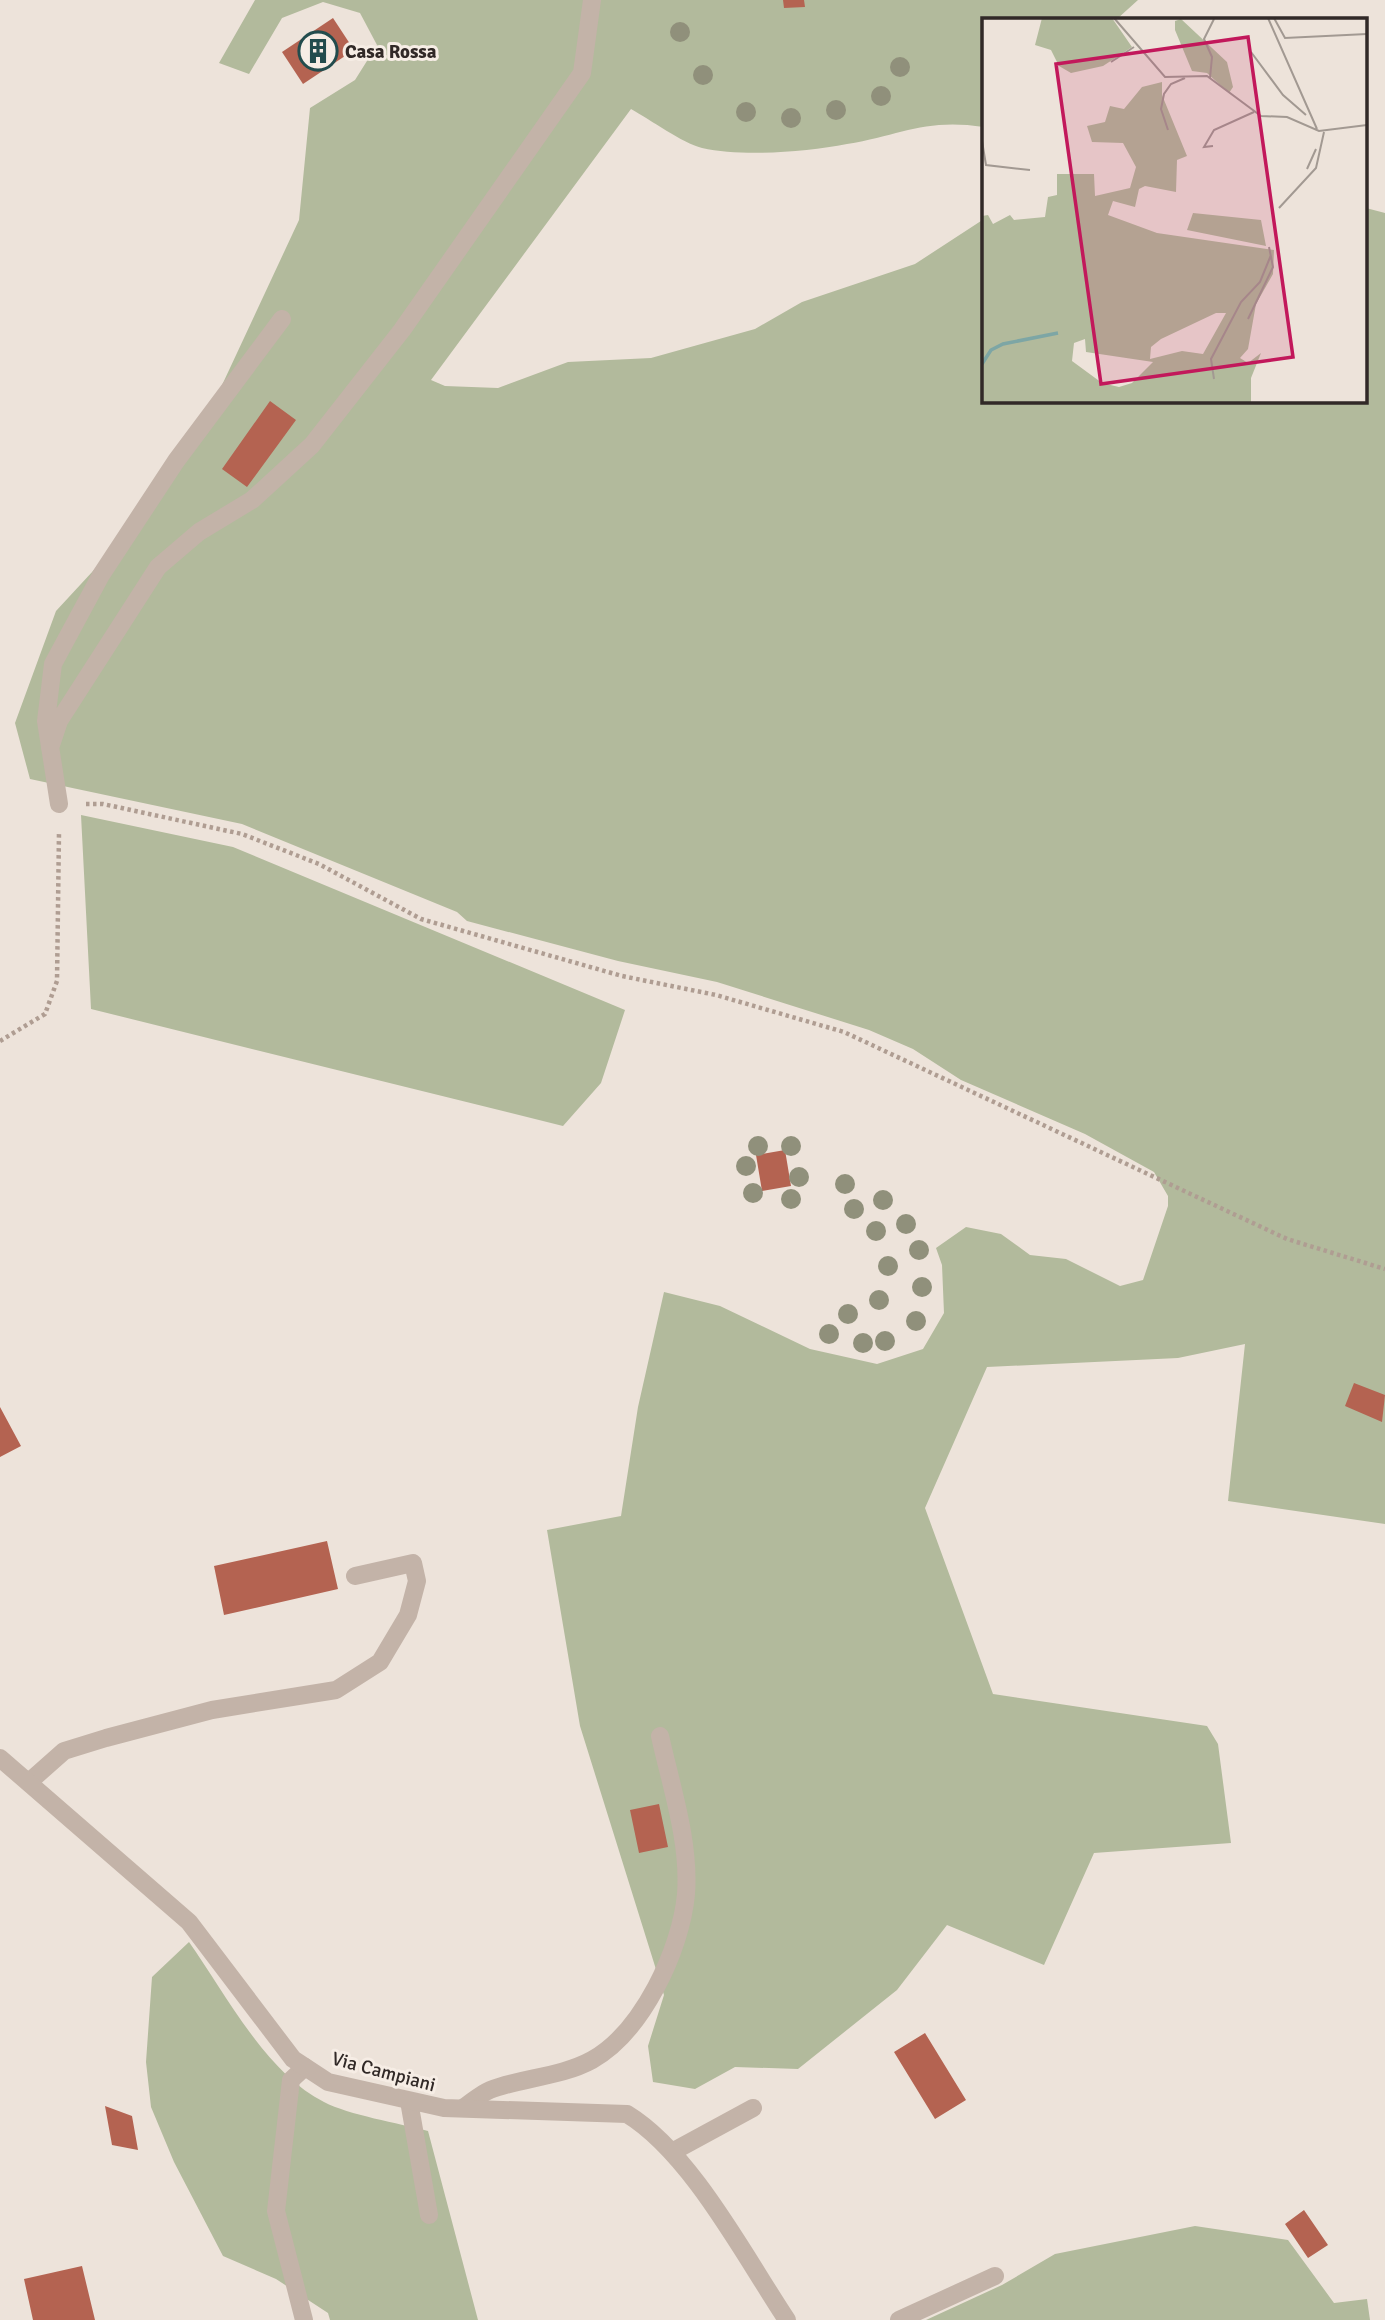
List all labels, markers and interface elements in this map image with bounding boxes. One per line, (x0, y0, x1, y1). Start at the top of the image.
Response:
inset map (982, 18, 1368, 402)
building icon: Casa Rossa (297, 30, 339, 72)
place label: Casa Rossa (345, 40, 437, 64)
street label: Via Campiani (329, 2047, 438, 2097)

